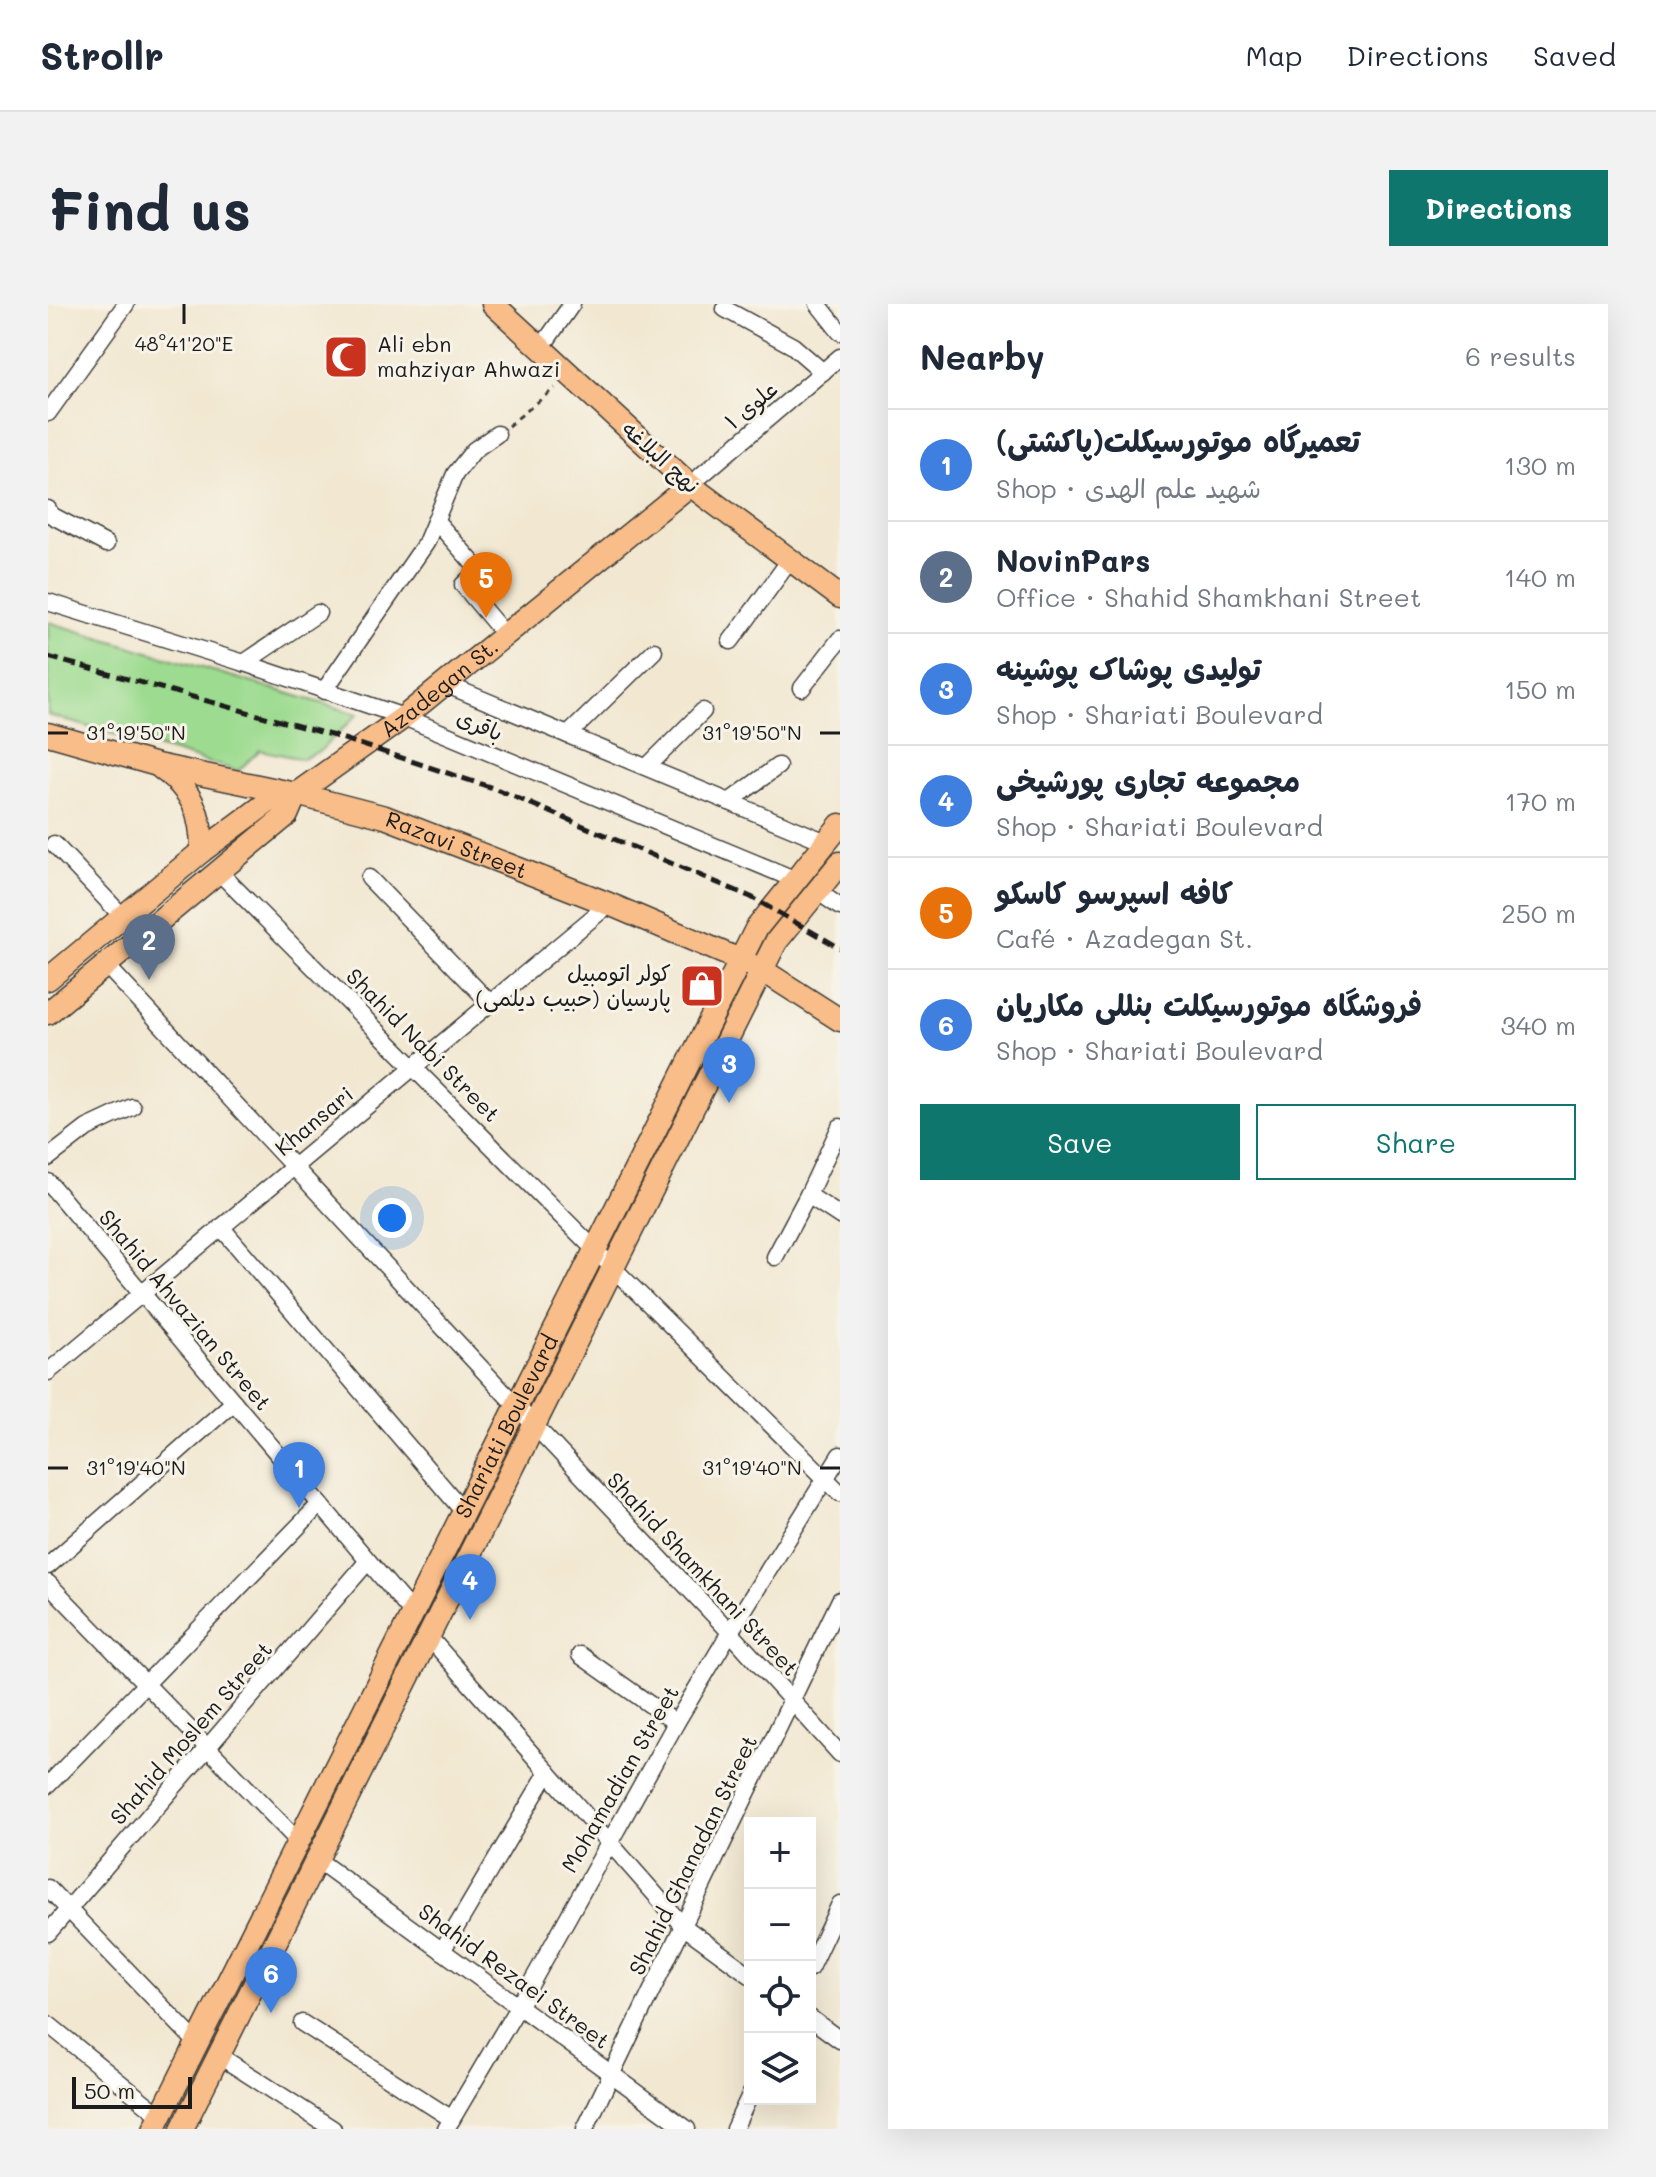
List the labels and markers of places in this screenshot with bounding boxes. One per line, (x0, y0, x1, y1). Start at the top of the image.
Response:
place label: Ali ebn mahziyar Ahwazi (377, 329, 560, 383)
mosque icon: Ali ebn mahziyar Ahwazi (322, 333, 370, 381)
pin: 5 (460, 552, 512, 618)
pin: 2 (123, 914, 175, 980)
place label: کولر اتومبیل پارسیان (حبیب دیلمی) (475, 958, 671, 1013)
shop icon: کولر اتومبیل پارسیان (حبیب دیلمی) (678, 962, 726, 1010)
pin: 3 (703, 1037, 755, 1103)
pin: 1 (273, 1442, 325, 1508)
pin: 4 (444, 1554, 496, 1620)
pin: 6 (245, 1947, 297, 2013)

